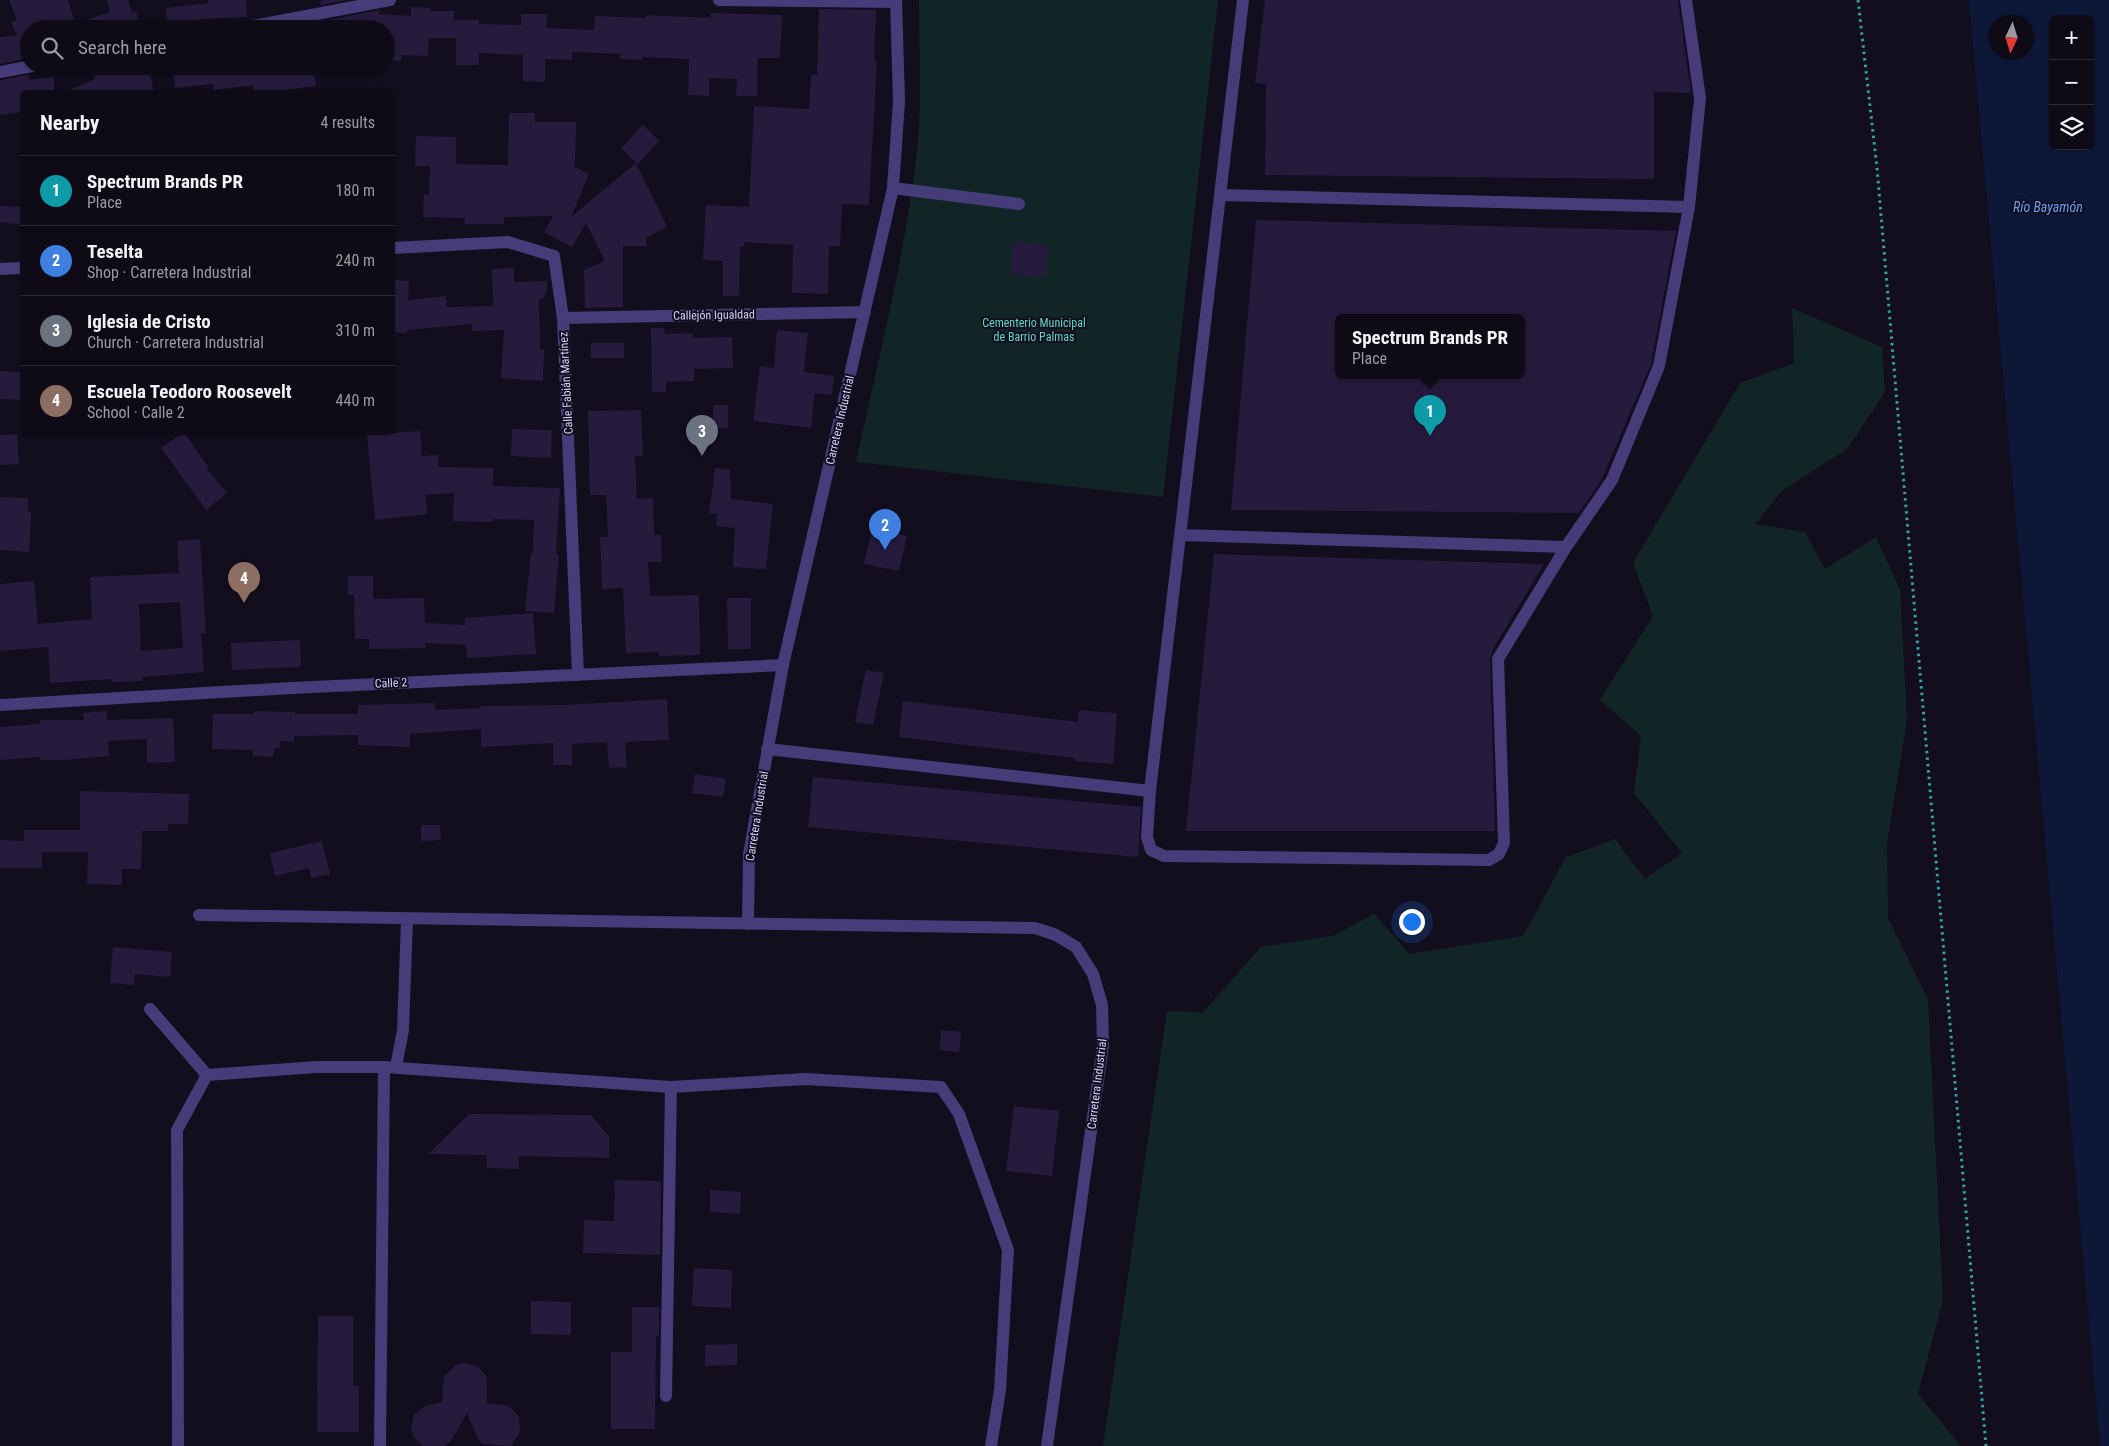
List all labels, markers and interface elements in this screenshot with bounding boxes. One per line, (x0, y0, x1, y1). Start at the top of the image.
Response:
north arrow (1989, 15, 2034, 60)
map controls (2049, 15, 2094, 150)
button: + (2049, 15, 2094, 60)
search box (20, 20, 395, 75)
icon: search (38, 34, 66, 62)
text: Search here (78, 36, 166, 59)
button: − (2049, 60, 2094, 105)
button: layers (2049, 105, 2094, 150)
text: Nearby (40, 111, 99, 135)
text: 4 results (320, 113, 375, 132)
text: Spectrum Brands PR (87, 170, 243, 193)
text: 1 (52, 181, 60, 200)
text: 180 m (336, 181, 375, 200)
text: Place (87, 193, 122, 212)
water label: Río Bayamón (2013, 199, 2083, 215)
text: Teselta (87, 240, 143, 263)
text: 2 (52, 251, 60, 270)
text: 240 m (336, 251, 375, 270)
text: Shop · Carretera Industrial (87, 263, 252, 282)
street label: Callejón Igualdad (673, 307, 755, 323)
text: Iglesia de Cristo (87, 310, 211, 333)
popup (1335, 314, 1525, 379)
park label: Cementerio Municipal de Barrio Palmas (982, 316, 1086, 344)
text: 3 (52, 321, 60, 340)
text: 310 m (336, 321, 375, 340)
text: Spectrum Brands PR (1352, 326, 1508, 349)
street label: Calle Fabián Martínez (556, 331, 576, 435)
text: Church · Carretera Industrial (87, 333, 264, 352)
text: Place (1352, 349, 1387, 368)
street label: Carretera Industrial (823, 374, 857, 466)
text: Escuela Teodoro Roosevelt (87, 380, 292, 403)
text: 4 (52, 391, 60, 410)
text: 440 m (336, 391, 375, 410)
pin: 1 (1414, 395, 1446, 436)
text: School · Calle 2 (87, 403, 185, 422)
pin: 3 (686, 415, 718, 456)
pin: 2 (869, 509, 901, 550)
pin: 4 (228, 562, 260, 603)
street label: Calle 2 (374, 675, 408, 691)
street label: Carretera Industrial (743, 770, 771, 862)
your location (1399, 909, 1425, 935)
street label: Carretera Industrial (1085, 1038, 1109, 1130)

